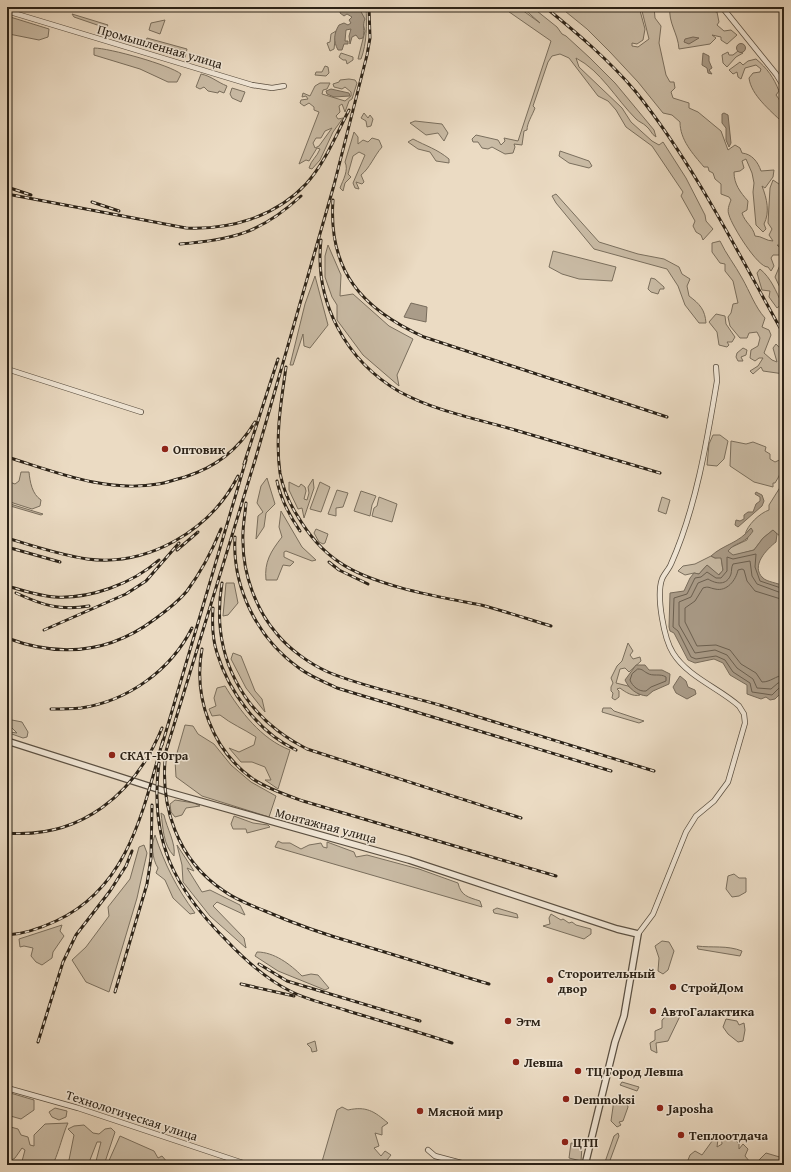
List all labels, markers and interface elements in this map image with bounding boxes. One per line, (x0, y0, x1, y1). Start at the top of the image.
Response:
street label: Промышленная улица (95, 20, 225, 74)
place label: Оптовик (173, 440, 226, 459)
marker: Оптовик (160, 444, 170, 454)
place label: СКАТ-Югра (120, 746, 189, 765)
marker: СКАТ-Югра (107, 750, 117, 760)
street label: Монтажная улица (273, 803, 380, 848)
place label: Стороительный двор (558, 964, 655, 998)
marker: Стороительный двор (545, 975, 555, 985)
place label: СтройДом (681, 978, 744, 997)
marker: СтройДом (668, 982, 678, 992)
place label: АвтоГалактика (661, 1002, 755, 1021)
marker: АвтоГалактика (648, 1006, 658, 1016)
place label: Этм (516, 1012, 541, 1031)
marker: Этм (503, 1016, 513, 1026)
place label: Левша (524, 1053, 564, 1072)
marker: Левша (511, 1057, 521, 1067)
place label: ТЦ Город Левша (586, 1062, 684, 1081)
marker: ТЦ Город Левша (573, 1066, 583, 1076)
street label: Технологическая улица (63, 1085, 201, 1146)
place label: Demmoksi (574, 1090, 635, 1109)
marker: Demmoksi (561, 1094, 571, 1104)
place label: Japosha (666, 1099, 714, 1118)
place label: Мясной мир (428, 1102, 504, 1121)
marker: Japosha (655, 1103, 665, 1113)
marker: Мясной мир (415, 1106, 425, 1116)
place label: Теплоотдача (689, 1126, 768, 1145)
marker: Теплоотдача (676, 1130, 686, 1140)
place label: ЦТП (573, 1133, 599, 1152)
marker: ЦТП (560, 1137, 570, 1147)

